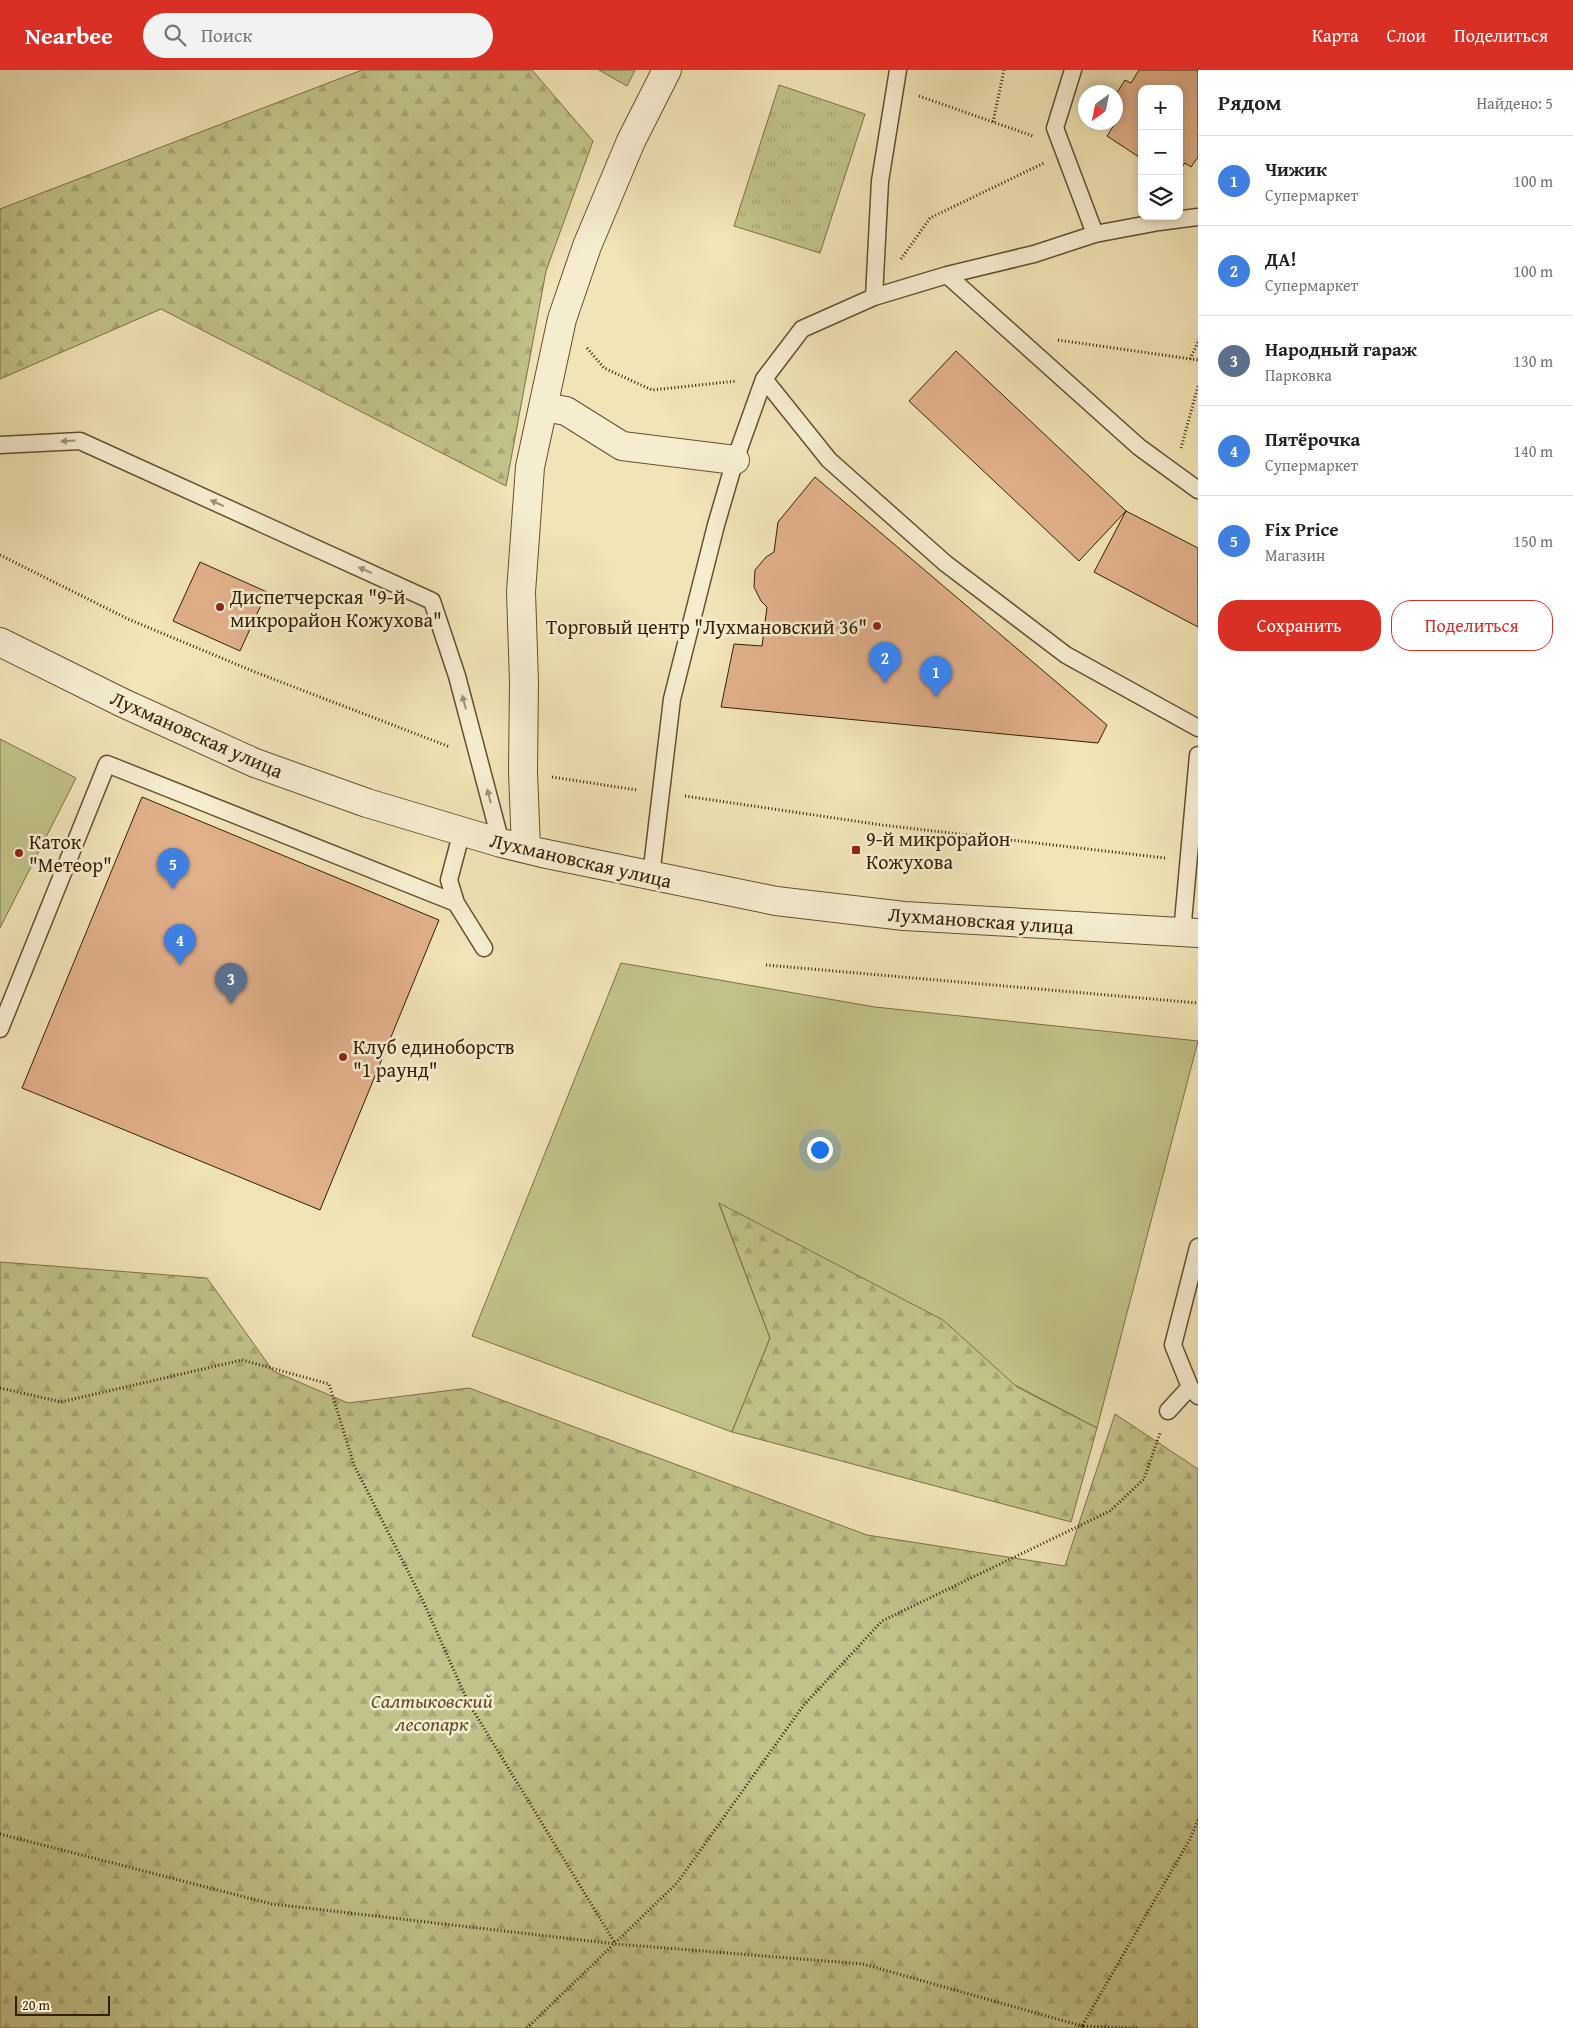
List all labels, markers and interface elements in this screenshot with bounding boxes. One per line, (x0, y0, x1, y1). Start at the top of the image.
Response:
search box (143, 13, 493, 58)
text: Nearbee (25, 18, 113, 53)
icon: search (161, 21, 189, 49)
text: Поиск (201, 21, 253, 49)
text: Карта (1312, 22, 1359, 49)
text: Слои (1387, 22, 1426, 49)
text: Поделиться (1454, 22, 1548, 49)
north arrow (1078, 85, 1123, 130)
map controls (1138, 85, 1183, 220)
button: + (1138, 85, 1183, 130)
text: Рядом (1218, 87, 1281, 118)
text: Найдено: 5 (1476, 91, 1553, 115)
button: − (1138, 130, 1183, 175)
text: Чижик (1265, 155, 1327, 183)
text: 1 (1230, 169, 1238, 193)
text: 100 m (1513, 169, 1553, 193)
button: layers (1138, 175, 1183, 220)
text: Супермаркет (1265, 183, 1358, 207)
text: ДА! (1265, 245, 1297, 273)
text: 2 (1230, 259, 1238, 283)
text: 100 m (1513, 259, 1553, 283)
text: Супермаркет (1265, 273, 1358, 297)
text: Народный гараж (1265, 335, 1417, 363)
text: 3 (1230, 349, 1238, 373)
text: 130 m (1513, 349, 1553, 373)
text: Парковка (1265, 363, 1332, 387)
text: Пятёрочка (1265, 425, 1360, 453)
one-way arrow (60, 438, 76, 446)
text: 4 (1230, 439, 1238, 463)
text: 140 m (1513, 439, 1553, 463)
text: Супермаркет (1265, 453, 1358, 477)
one-way arrow (210, 499, 224, 507)
text: Fix Price (1265, 515, 1339, 543)
text: 5 (1230, 529, 1238, 553)
text: 150 m (1513, 529, 1553, 553)
text: Магазин (1265, 543, 1325, 567)
one-way arrow (358, 566, 372, 574)
place label: Диспетчерская "9-й микрорайон Кожухова" (229, 582, 442, 634)
button: Сохранить (1218, 600, 1381, 651)
button: Поделиться (1391, 600, 1553, 651)
marker: Диспетчерская "9-й микрорайон Кожухова" (214, 601, 226, 613)
place label: Торговый центр "Лухмановский 36" (546, 612, 867, 641)
marker: Торговый центр "Лухмановский 36" (871, 620, 883, 632)
pin: 2 (869, 642, 901, 683)
pin: 1 (920, 656, 952, 697)
street label: Лухмановская улица (106, 683, 288, 785)
one-way arrow (460, 694, 468, 710)
one-way arrow (485, 788, 493, 803)
place label: 9-й микрорайон Кожухова (866, 824, 1011, 876)
street label: Лухмановская улица (487, 825, 675, 895)
place label: Каток "Метеор" (29, 827, 112, 879)
marker: 9-й микрорайон Кожухова (850, 844, 862, 856)
marker: Каток "Метеор" (13, 847, 25, 859)
pin: 5 (157, 848, 189, 889)
street label: Лухмановская улица (887, 899, 1075, 941)
pin: 4 (164, 924, 196, 965)
pin: 3 (215, 963, 247, 1004)
place label: Клуб единоборств "1 раунд" (353, 1032, 515, 1084)
marker: Клуб единоборств "1 раунд" (337, 1051, 349, 1063)
your location (807, 1137, 833, 1163)
park label: Салтыковский лесопарк (371, 1686, 493, 1738)
scale bar (15, 1993, 110, 2016)
text: 20 m (22, 1995, 50, 2015)

